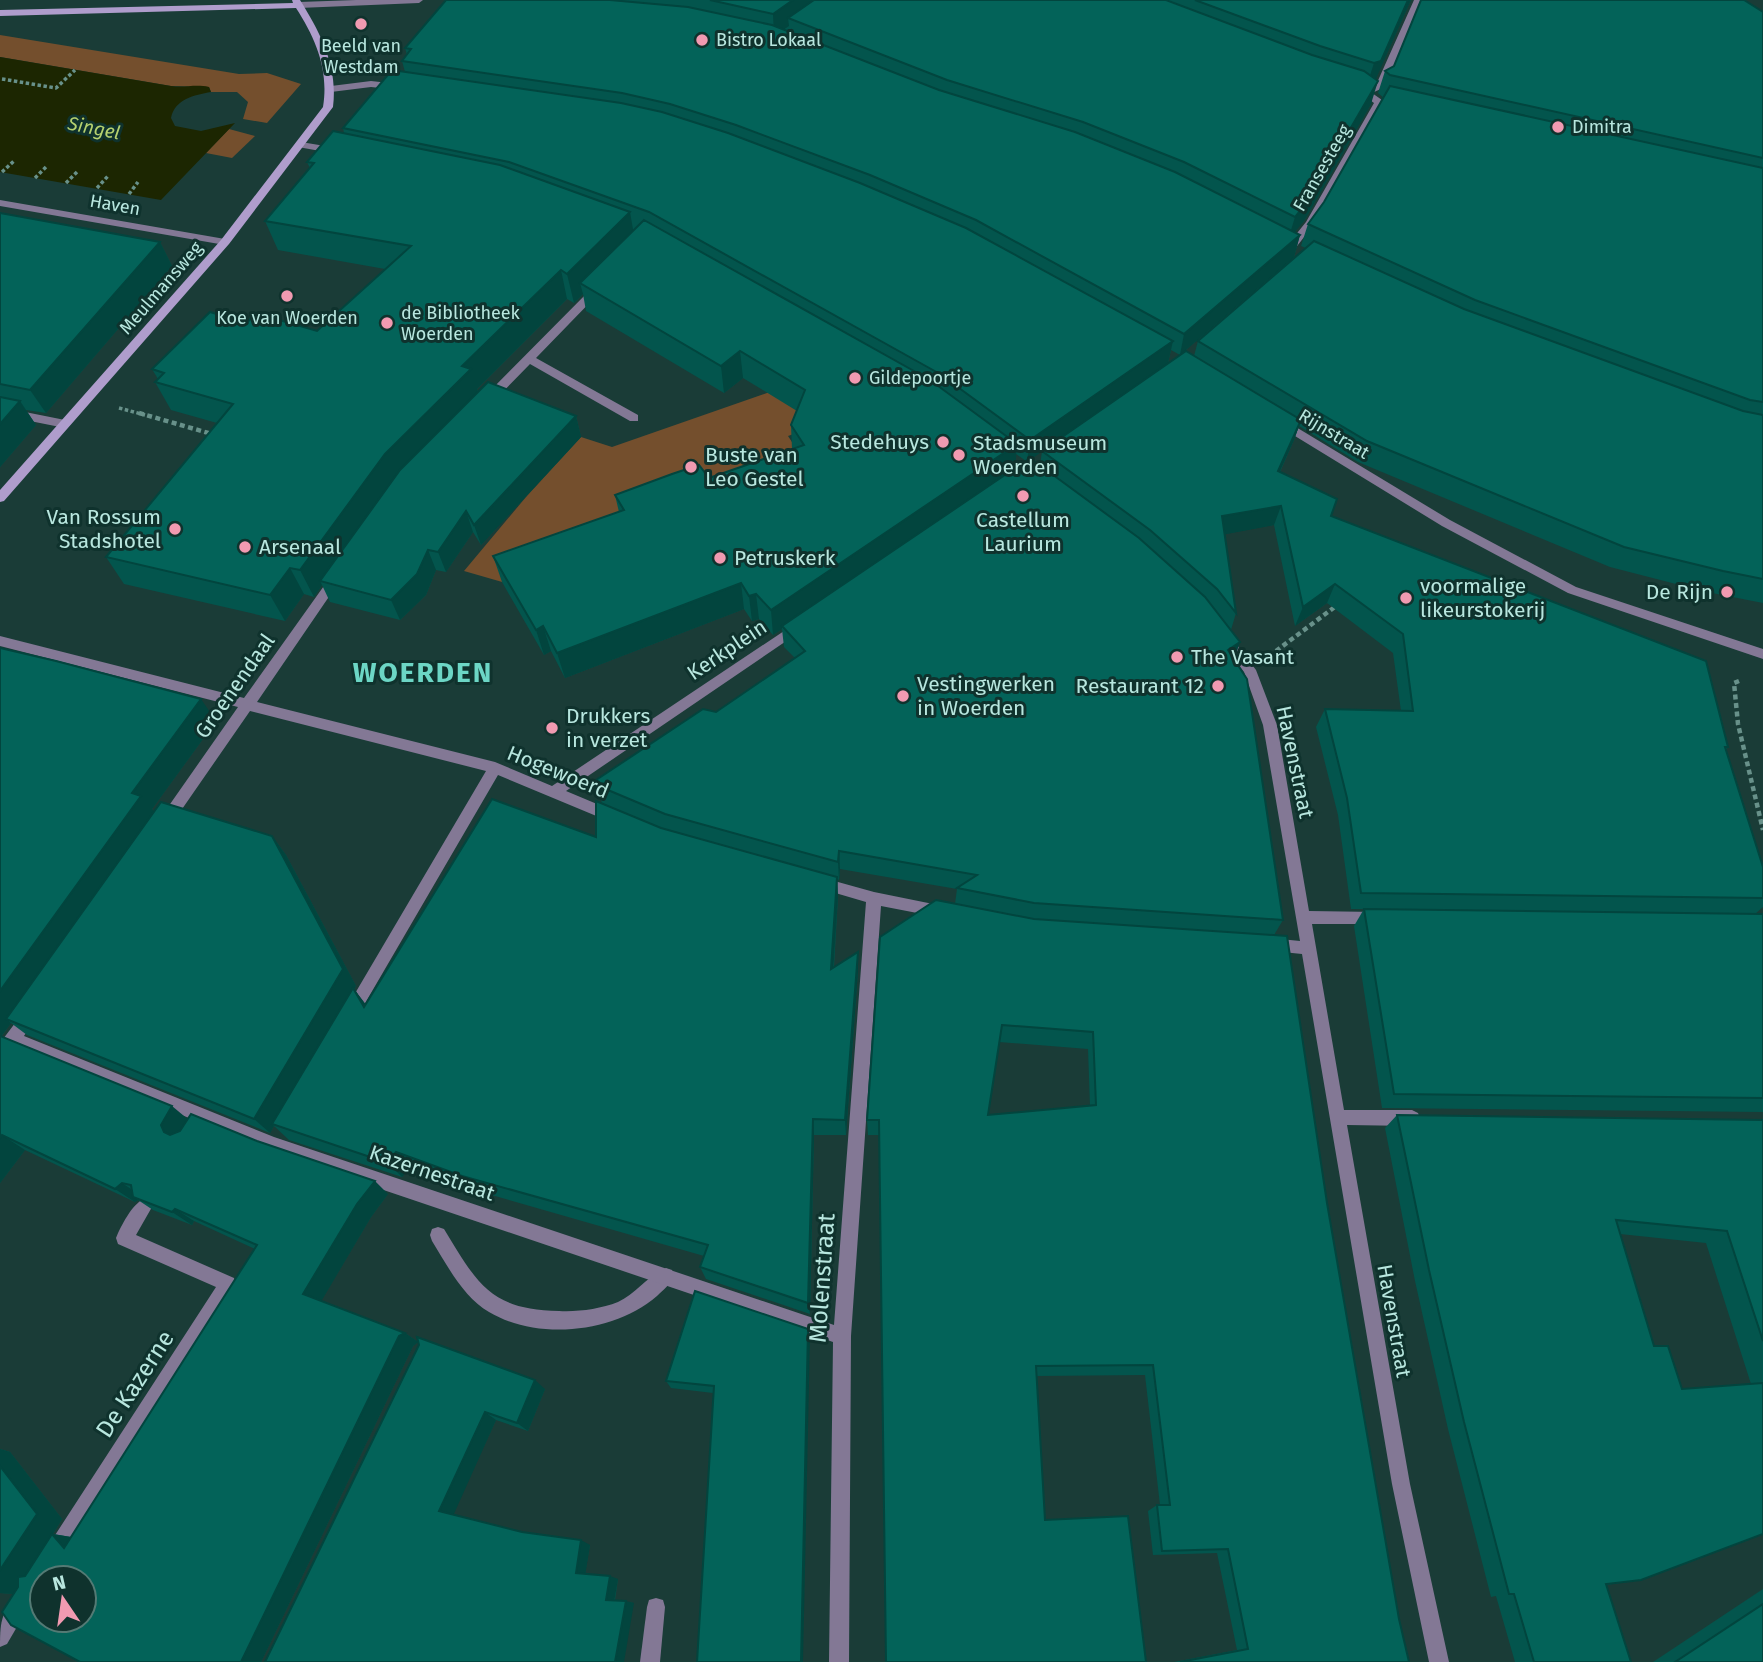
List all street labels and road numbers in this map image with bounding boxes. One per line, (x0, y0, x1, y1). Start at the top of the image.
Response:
street label: Fransesteeg (1288, 120, 1356, 215)
street label: Haven (88, 190, 142, 220)
street label: Meulmansweg (115, 237, 208, 339)
street label: Rijnstraat (1295, 404, 1374, 464)
street label: Kerkplein (682, 614, 772, 686)
street label: Groenendaal (189, 629, 281, 743)
street label: Havenstraat (1270, 703, 1320, 821)
street label: Hogewoerd (503, 740, 613, 804)
street label: Kazernestraat (366, 1139, 499, 1207)
street label: Molenstraat (804, 1212, 841, 1344)
street label: Havenstraat (1371, 1262, 1417, 1380)
street label: De Kazerne (90, 1325, 180, 1443)

